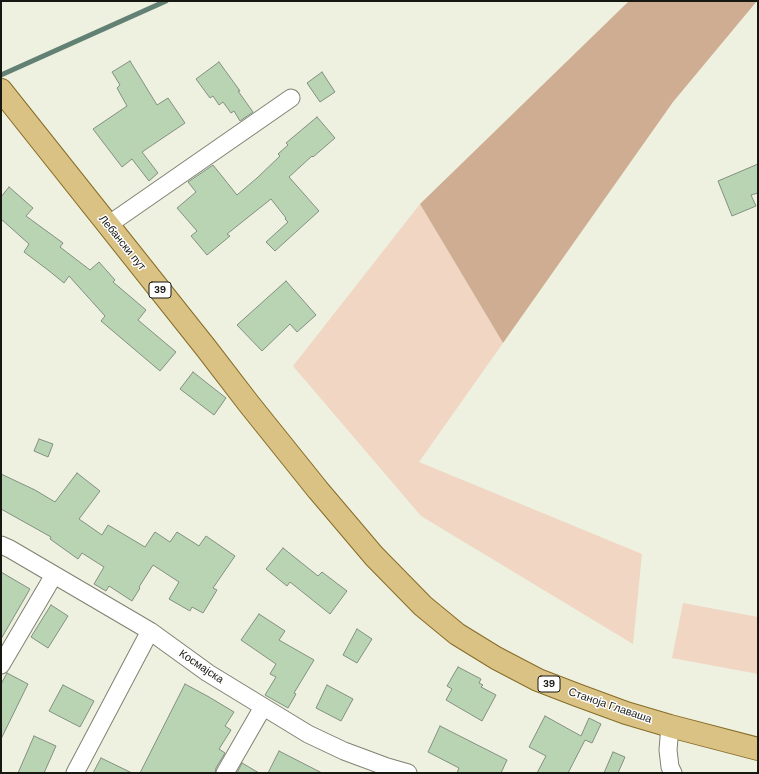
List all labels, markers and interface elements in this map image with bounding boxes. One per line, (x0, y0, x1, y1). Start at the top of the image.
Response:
street label: Лебански пут (96, 213, 148, 273)
road number: 39 (149, 282, 171, 298)
street label: Космајска (176, 647, 226, 687)
road number: 39 (538, 676, 560, 692)
street label: Станоја Главаша (567, 686, 653, 726)

